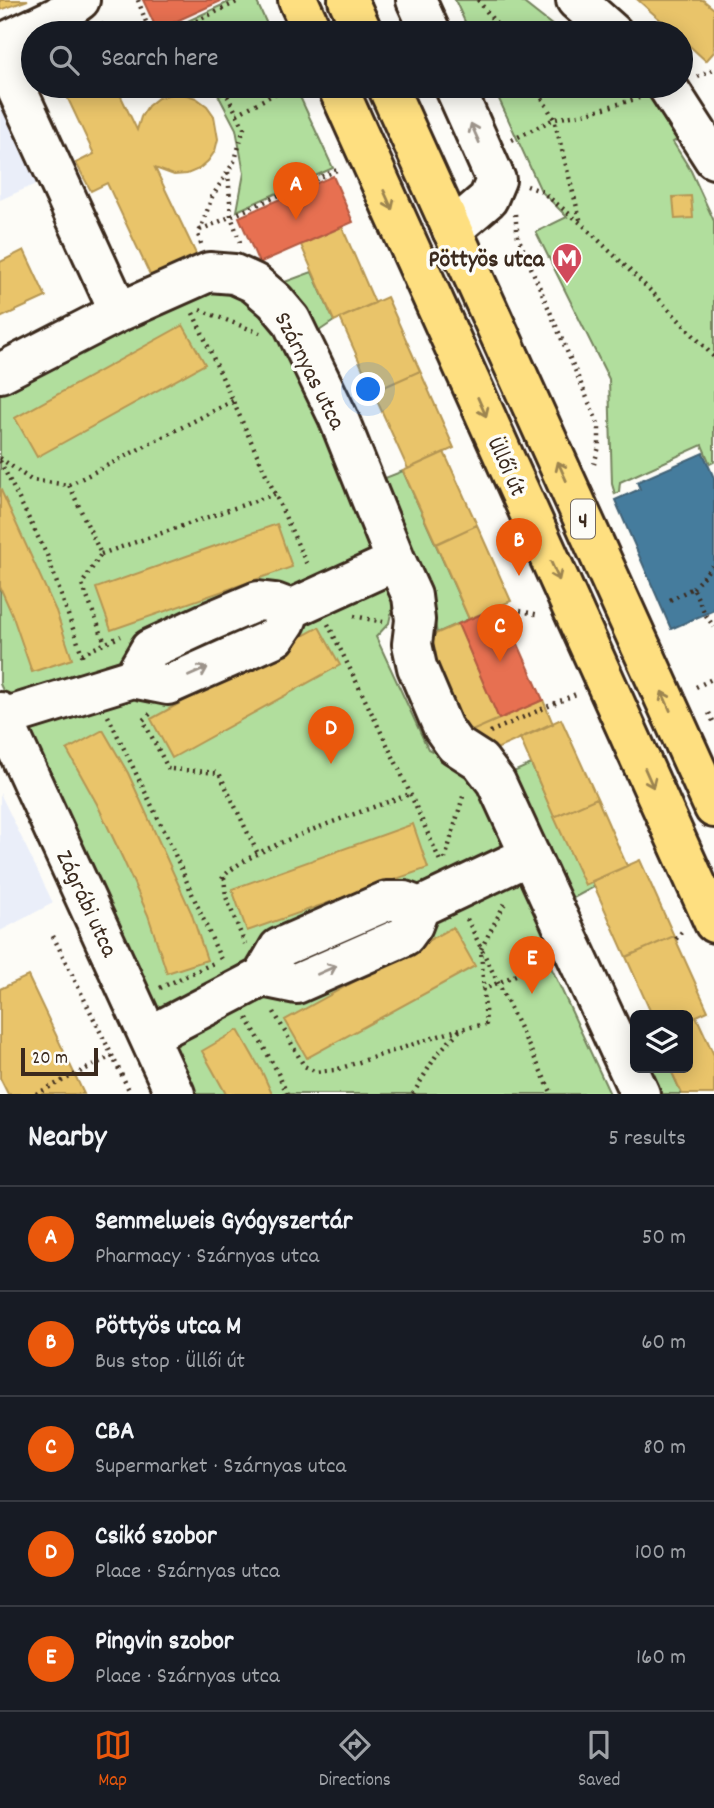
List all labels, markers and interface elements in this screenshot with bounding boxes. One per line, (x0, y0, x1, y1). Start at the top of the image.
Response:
search box (21, 21, 693, 98)
icon: search (45, 41, 83, 79)
text: Search here (101, 41, 219, 78)
one-way arrow (468, 123, 481, 144)
pin: A (273, 162, 319, 220)
one-way arrow (382, 189, 395, 210)
metro station icon: Pöttyös utca (550, 241, 584, 285)
place label: Pöttyös utca (429, 244, 545, 278)
street label: Szárnyas utca (264, 306, 353, 437)
your location (351, 372, 385, 406)
one-way arrow (476, 396, 489, 418)
street label: Üllői út (477, 432, 533, 503)
one-way arrow (554, 461, 567, 482)
road number: 4 (571, 499, 595, 538)
pin: B (496, 518, 542, 576)
one-way arrow (549, 560, 562, 581)
pin: C (477, 604, 523, 662)
one-way arrow (186, 665, 208, 678)
one-way arrow (659, 691, 672, 712)
pin: D (308, 706, 354, 764)
one-way arrow (643, 767, 656, 788)
street label: Zágrábi utca (46, 845, 125, 964)
pin: E (509, 936, 555, 994)
one-way arrow (316, 963, 337, 976)
map controls (630, 1010, 693, 1073)
button: layers (630, 1010, 693, 1073)
scale bar (21, 1045, 98, 1077)
text: 20 m (32, 1046, 68, 1073)
text: Nearby (28, 1118, 106, 1161)
text: 5 results (608, 1123, 686, 1156)
text: Semmelweis Gyógyszertár (95, 1204, 352, 1241)
text: A (45, 1222, 57, 1255)
text: 50 m (642, 1222, 686, 1255)
text: Pharmacy · Szárnyas utca (95, 1241, 319, 1274)
text: Pöttyös utca M (95, 1309, 241, 1346)
text: B (46, 1327, 56, 1360)
text: 60 m (641, 1327, 686, 1360)
text: Bus stop · Üllői út (95, 1346, 245, 1379)
text: CBA (95, 1414, 134, 1451)
text: C (45, 1432, 57, 1465)
text: 80 m (643, 1432, 686, 1465)
text: Supermarket · Szárnyas utca (95, 1451, 346, 1484)
text: Csikó szobor (95, 1519, 217, 1556)
text: D (45, 1537, 57, 1570)
text: 100 m (635, 1537, 686, 1570)
text: Place · Szárnyas utca (95, 1556, 280, 1589)
text: Pingvin szobor (95, 1624, 233, 1661)
text: E (46, 1642, 56, 1675)
text: 160 m (636, 1642, 686, 1675)
text: Place · Szárnyas utca (95, 1661, 280, 1694)
tab: Map (94, 1726, 132, 1795)
tab: Directions (319, 1726, 391, 1795)
tab: Saved (578, 1726, 620, 1795)

